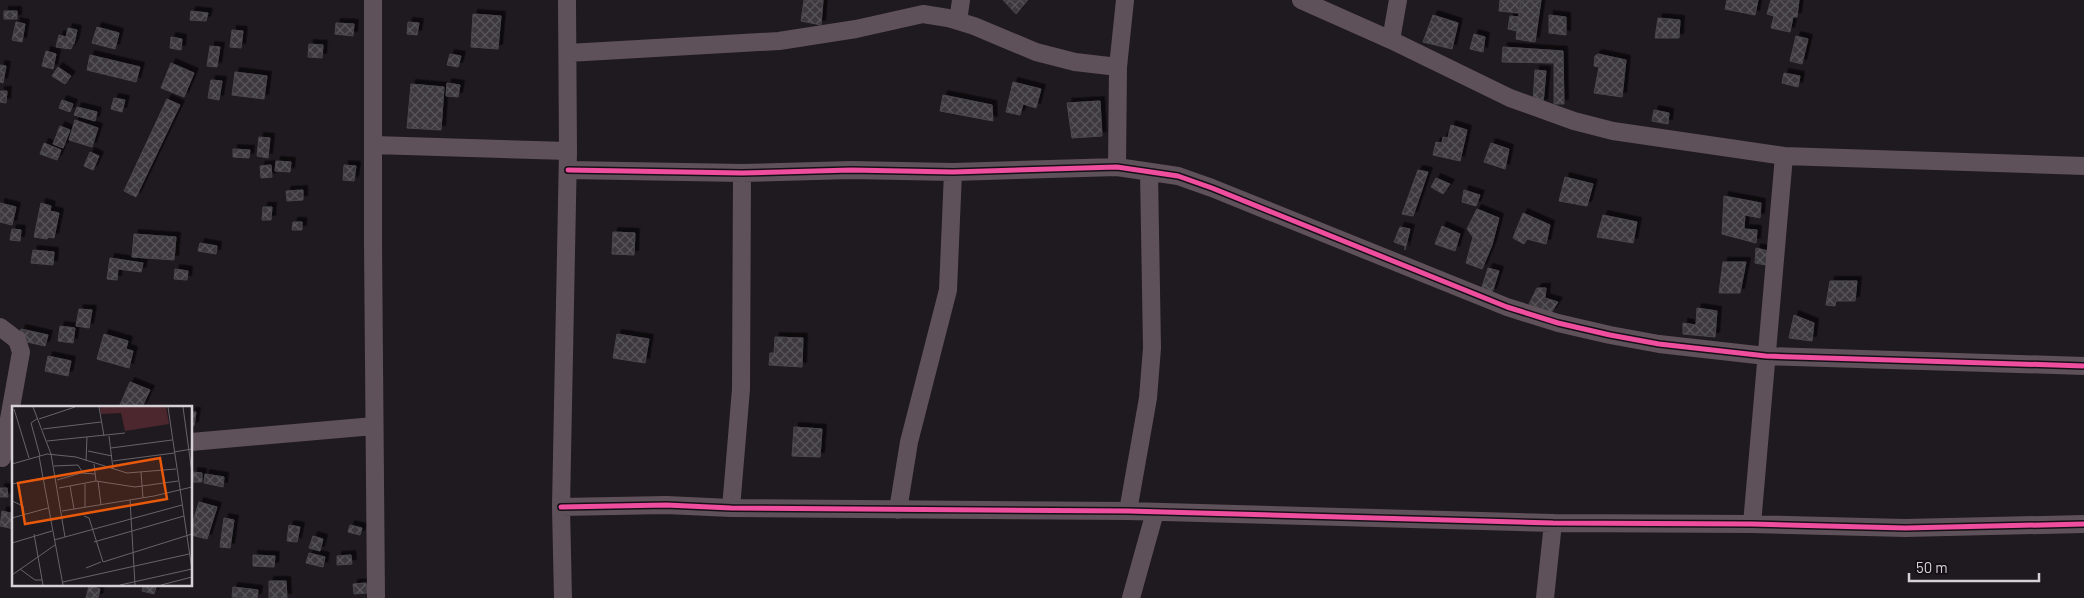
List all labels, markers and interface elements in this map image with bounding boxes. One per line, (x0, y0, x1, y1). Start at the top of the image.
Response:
inset map (12, 406, 192, 586)
scale bar (1909, 550, 2039, 582)
text: 50 m (1916, 558, 1948, 576)

